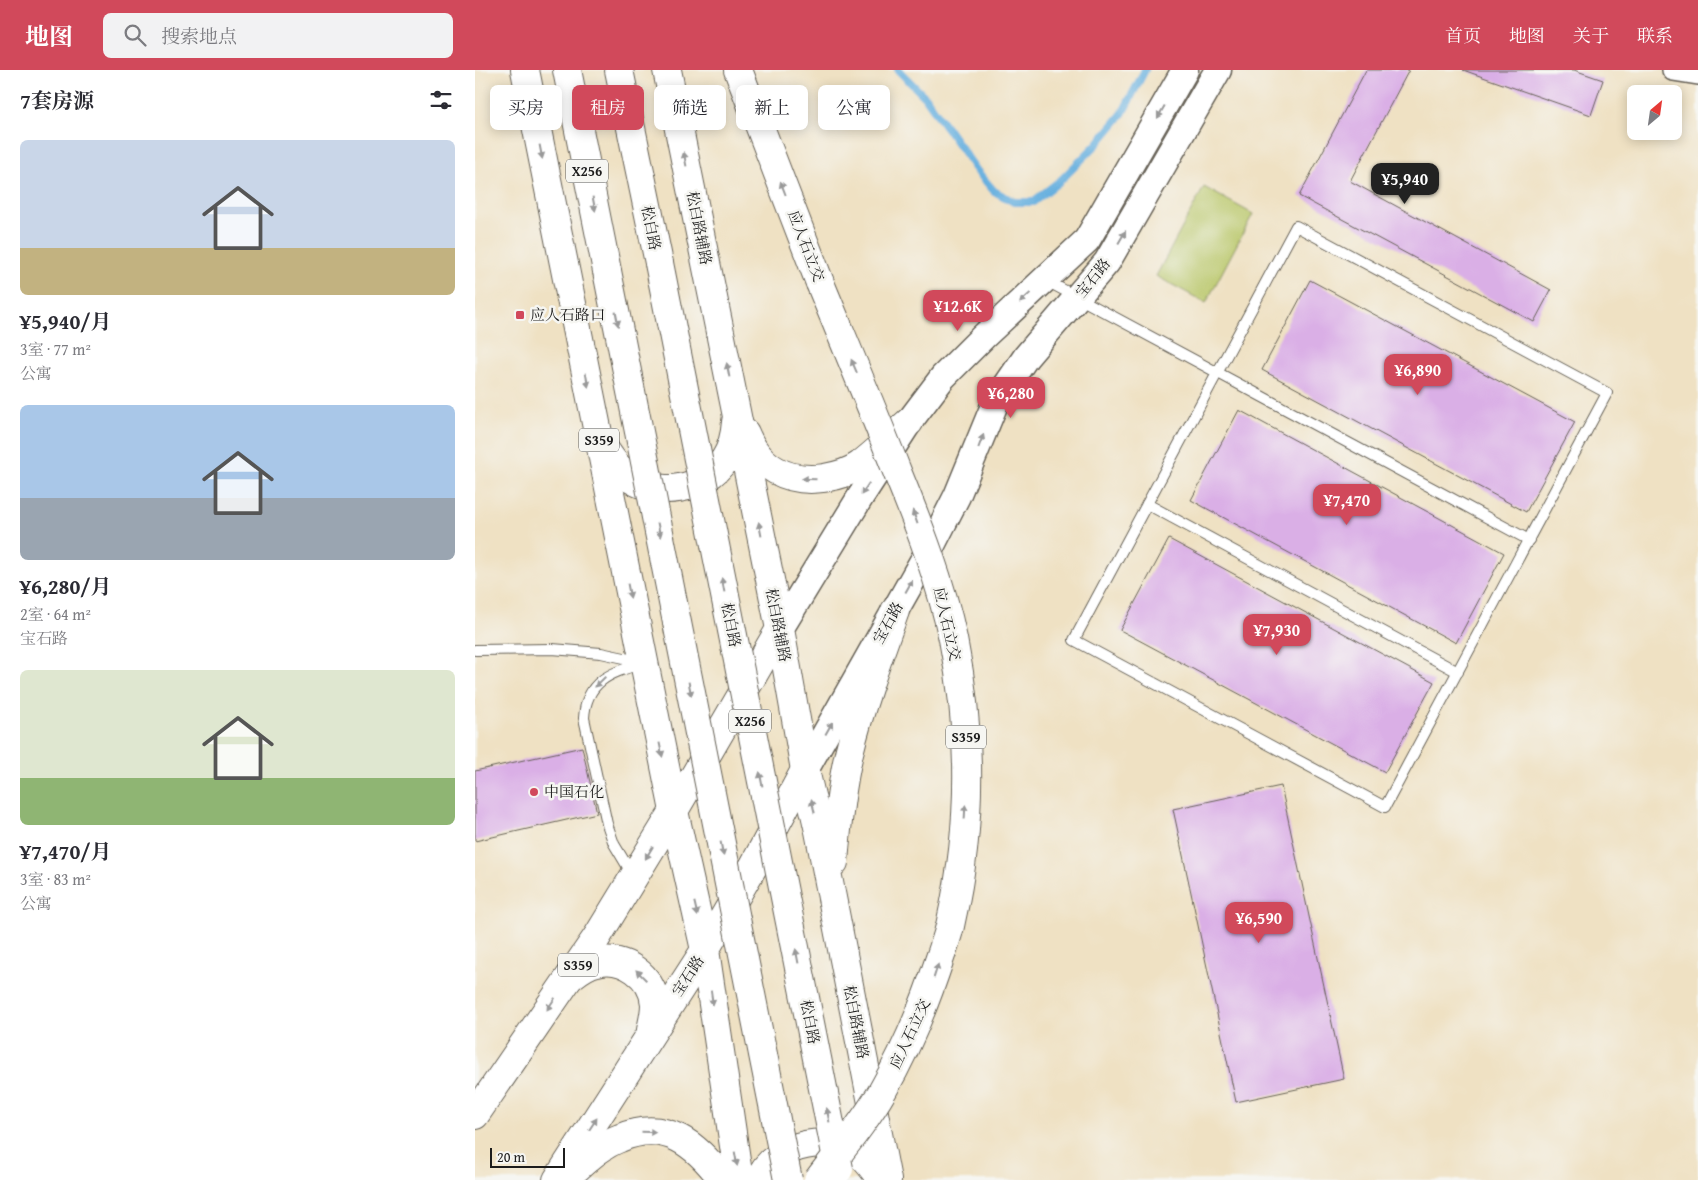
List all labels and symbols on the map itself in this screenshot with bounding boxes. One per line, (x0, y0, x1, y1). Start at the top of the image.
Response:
north arrow (1627, 85, 1683, 140)
one-way arrow (1157, 105, 1165, 120)
one-way arrow (538, 145, 546, 161)
one-way arrow (681, 152, 689, 167)
road number: X256 (566, 160, 608, 182)
pin: ¥5,940 (1364, 162, 1446, 205)
one-way arrow (779, 180, 787, 195)
street label: 松白路辅路 (682, 189, 717, 267)
one-way arrow (590, 196, 598, 211)
street label: 松白路 (637, 204, 666, 252)
street label: 应人石立交 (783, 207, 830, 285)
one-way arrow (1117, 230, 1126, 243)
street label: 宝石路 (1070, 254, 1115, 302)
pin: ¥12.6K (917, 290, 999, 332)
one-way arrow (1019, 292, 1031, 304)
place label: 应人石路口 (530, 304, 605, 325)
marker: 应人石路口 (514, 309, 526, 321)
one-way arrow (613, 312, 621, 327)
pin: ¥6,890 (1377, 354, 1459, 396)
one-way arrow (850, 359, 858, 373)
one-way arrow (723, 362, 731, 378)
one-way arrow (583, 372, 591, 388)
pin: ¥6,280 (970, 376, 1052, 419)
road number: S359 (579, 428, 619, 452)
one-way arrow (977, 434, 985, 448)
one-way arrow (801, 475, 817, 483)
one-way arrow (861, 482, 870, 495)
pin: ¥7,470 (1306, 484, 1388, 526)
one-way arrow (911, 509, 918, 524)
one-way arrow (755, 521, 763, 537)
one-way arrow (655, 522, 663, 538)
one-way arrow (719, 578, 727, 593)
one-way arrow (904, 580, 913, 593)
one-way arrow (626, 583, 634, 599)
street label: 应人石立交 (929, 585, 966, 663)
street label: 松白路辅路 (761, 586, 796, 664)
street label: 宝石路 (867, 598, 908, 648)
street label: 松白路 (717, 601, 746, 649)
pin: ¥7,930 (1236, 614, 1318, 656)
one-way arrow (594, 676, 606, 688)
one-way arrow (687, 682, 695, 698)
road number: X256 (729, 710, 771, 732)
one-way arrow (825, 721, 833, 735)
road number: S359 (946, 726, 986, 749)
one-way arrow (658, 743, 666, 759)
one-way arrow (757, 771, 765, 787)
place label: 中国石化 (544, 781, 604, 802)
marker: 中国石化 (528, 786, 540, 798)
one-way arrow (809, 798, 817, 813)
one-way arrow (962, 804, 970, 820)
one-way arrow (718, 841, 726, 856)
one-way arrow (644, 846, 653, 859)
one-way arrow (692, 902, 700, 917)
pin: ¥6,590 (1218, 902, 1300, 944)
one-way arrow (792, 947, 800, 963)
street label: 宝石路 (667, 951, 709, 1000)
road number: S359 (558, 954, 598, 976)
one-way arrow (932, 963, 940, 978)
one-way arrow (635, 970, 647, 982)
street label: 松白路辅路 (839, 983, 874, 1061)
one-way arrow (708, 990, 716, 1006)
street label: 应人石立交 (884, 995, 935, 1072)
one-way arrow (546, 997, 556, 1011)
street label: 松白路 (796, 998, 825, 1046)
one-way arrow (824, 1107, 832, 1123)
one-way arrow (588, 1118, 598, 1131)
one-way arrow (642, 1128, 658, 1136)
scale bar (490, 1145, 565, 1168)
one-way arrow (732, 1151, 740, 1167)

